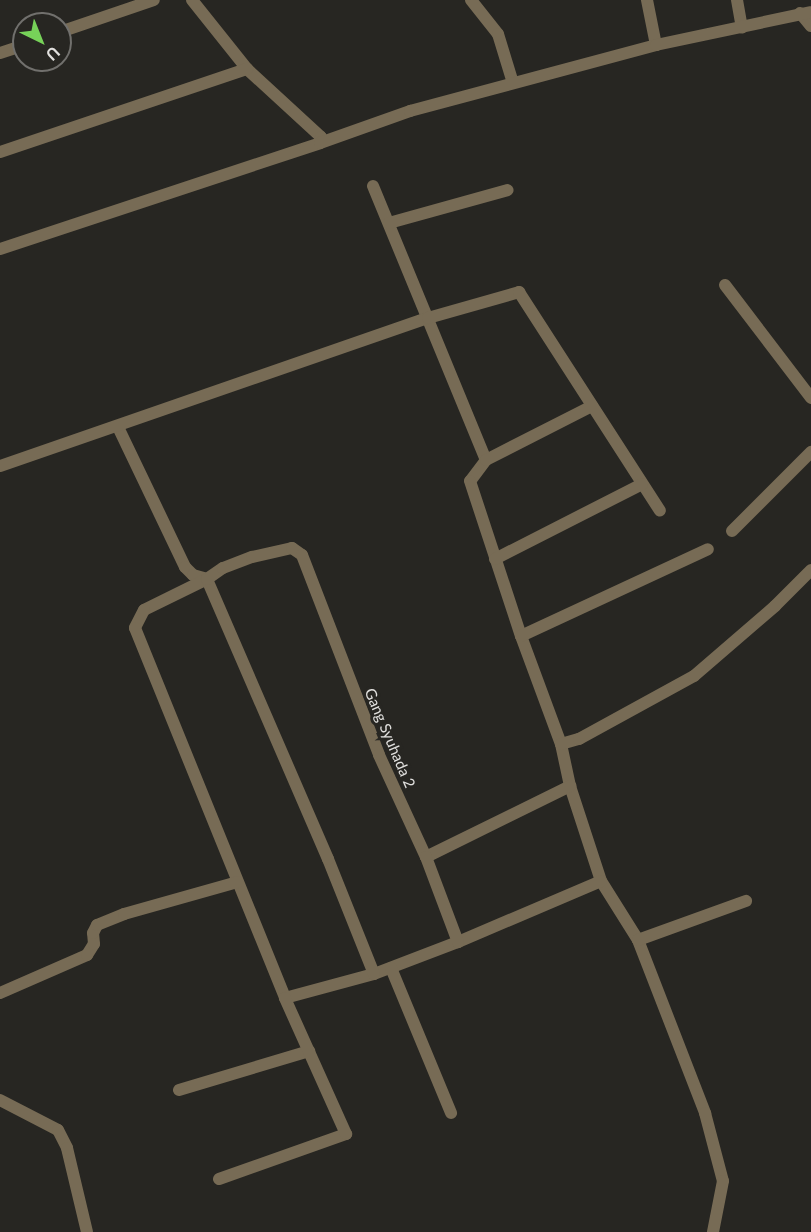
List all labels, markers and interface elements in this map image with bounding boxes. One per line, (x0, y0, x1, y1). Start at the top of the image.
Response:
north arrow (12, 12, 72, 72)
text: U (42, 43, 64, 65)
street label: Gang Syuhada 2 (361, 685, 419, 791)

